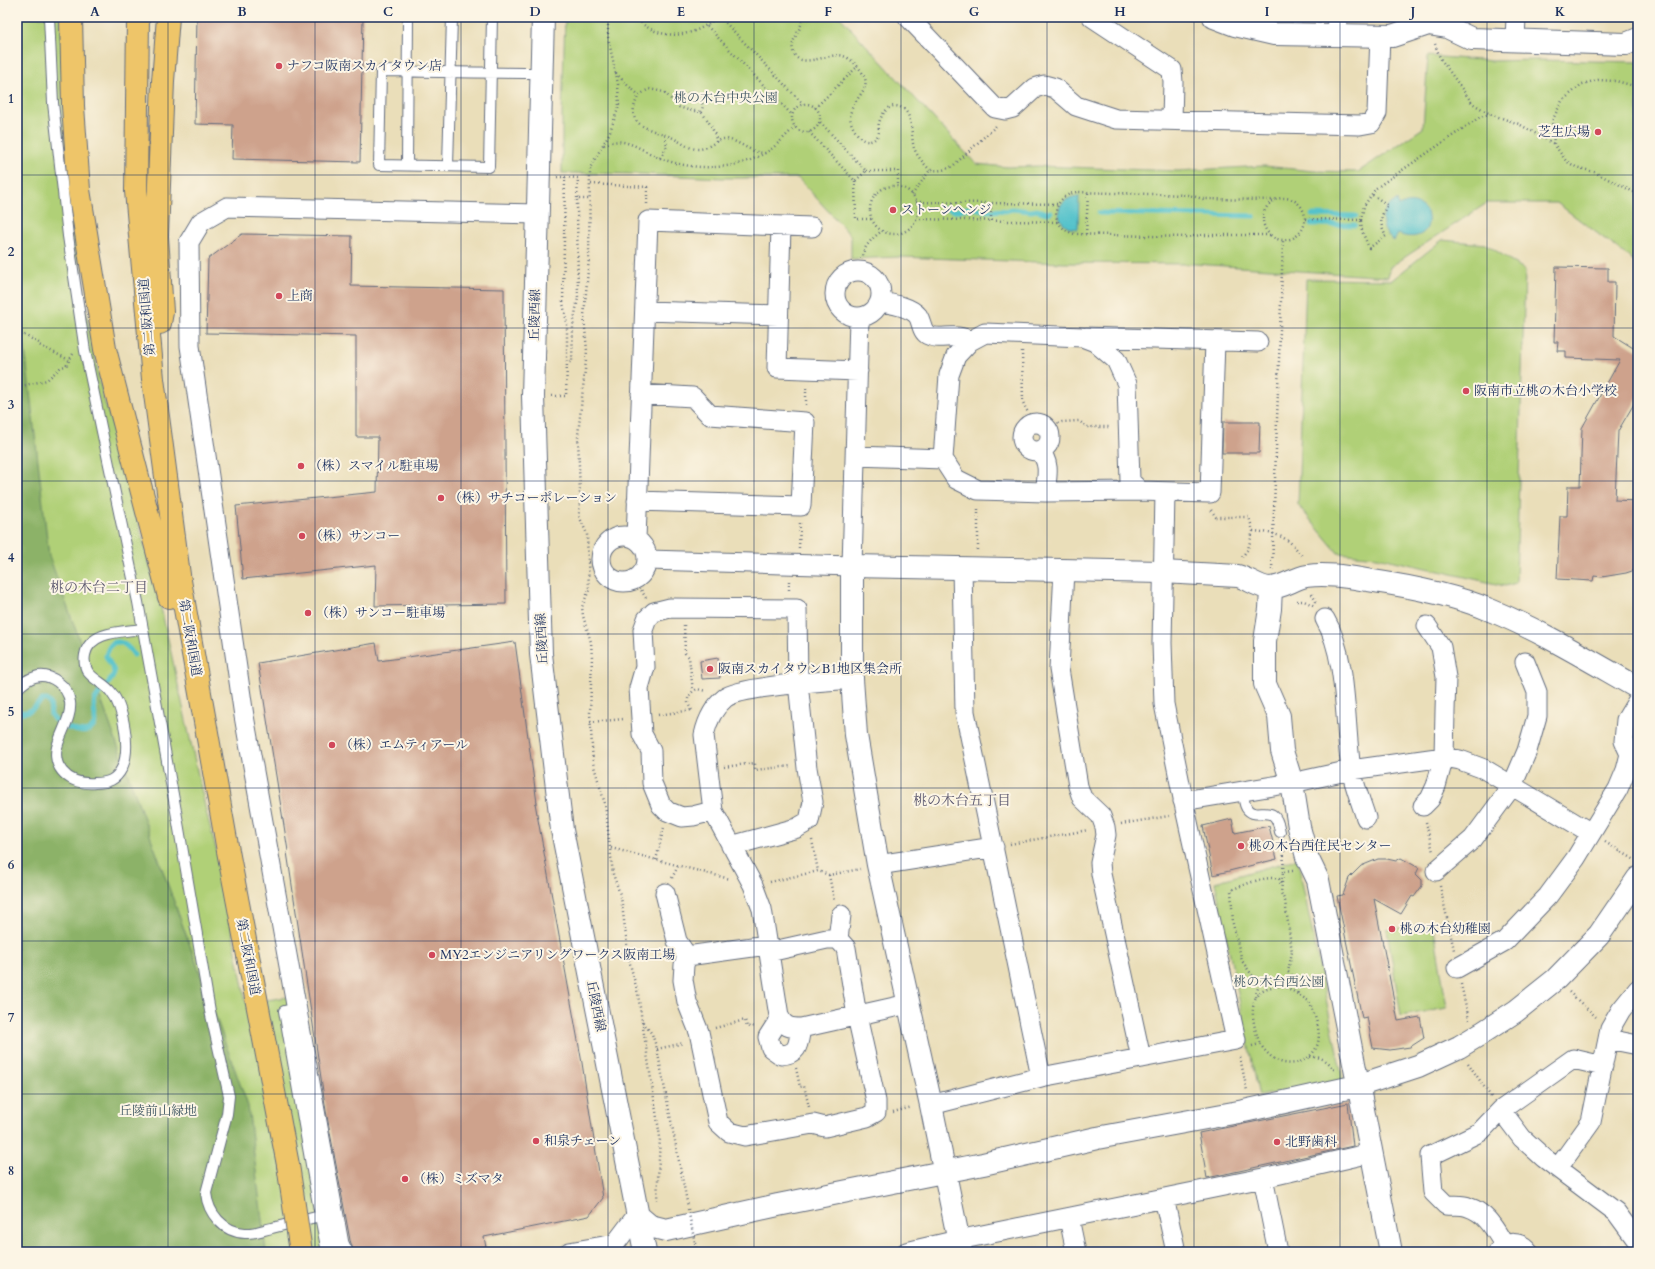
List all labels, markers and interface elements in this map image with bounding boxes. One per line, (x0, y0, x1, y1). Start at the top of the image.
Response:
text: A (90, 3, 100, 21)
text: B (237, 3, 247, 21)
text: C (383, 3, 393, 21)
text: D (529, 3, 541, 21)
text: E (677, 3, 685, 21)
text: F (824, 3, 832, 21)
text: G (969, 3, 980, 21)
text: H (1114, 3, 1126, 21)
text: I (1264, 3, 1270, 21)
text: J (1409, 3, 1416, 21)
text: K (1555, 3, 1566, 21)
place label: ナフコ阪南スカイタウン店 (287, 57, 442, 75)
marker: ナフコ阪南スカイタウン店 (274, 61, 284, 71)
park label: 桃の木台中央公園 (674, 89, 778, 107)
text: 1 (8, 90, 14, 108)
place label: 芝生広場 (1538, 123, 1590, 141)
marker: 芝生広場 (1593, 127, 1603, 137)
place label: ストーンヘンジ (901, 201, 991, 219)
marker: ストーンヘンジ (888, 205, 898, 215)
text: 2 (8, 243, 15, 261)
street label: 第二阪和国道 (135, 277, 159, 357)
place label: 上商 (287, 287, 313, 305)
street label: 丘陵西線 (526, 289, 544, 341)
marker: 上商 (274, 291, 284, 301)
place label: 阪南市立桃の木台小学校 (1474, 382, 1617, 400)
marker: 阪南市立桃の木台小学校 (1461, 386, 1471, 396)
text: 3 (8, 396, 15, 414)
place label: （株）スマイル駐車場 (309, 457, 438, 475)
marker: （株）スマイル駐車場 (296, 461, 306, 471)
place label: （株）サチコーポレーション (449, 489, 617, 507)
marker: （株）サチコーポレーション (436, 493, 446, 503)
place label: （株）サンコー (310, 527, 400, 545)
marker: （株）サンコー (297, 531, 307, 541)
text: 4 (8, 549, 15, 567)
district label: 桃の木台二丁目 (50, 578, 148, 597)
street label: 第二阪和国道 (174, 598, 206, 678)
place label: （株）サンコー駐車場 (316, 604, 445, 622)
marker: （株）サンコー駐車場 (303, 608, 313, 618)
street label: 丘陵西線 (532, 613, 552, 665)
place label: 阪南スカイタウンB1地区集会所 (718, 660, 902, 678)
marker: 阪南スカイタウンB1地区集会所 (705, 664, 715, 674)
text: 5 (8, 703, 14, 721)
place label: （株）エムティアール (340, 736, 468, 754)
marker: （株）エムティアール (327, 740, 337, 750)
district label: 桃の木台五丁目 (913, 791, 1011, 810)
place label: 桃の木台西住民センター (1249, 837, 1391, 855)
marker: 桃の木台西住民センター (1236, 841, 1246, 851)
text: 6 (8, 856, 15, 874)
street label: 第二阪和国道 (232, 917, 264, 997)
place label: 桃の木台幼稚園 (1400, 920, 1491, 938)
marker: 桃の木台幼稚園 (1387, 924, 1397, 934)
place label: MY2エンジニアリングワークス阪南工場 (440, 946, 675, 964)
marker: MY2エンジニアリングワークス阪南工場 (427, 950, 437, 960)
park label: 桃の木台西公園 (1233, 973, 1325, 991)
street label: 丘陵西線 (582, 979, 610, 1033)
text: 7 (8, 1009, 15, 1027)
park label: 丘陵前山緑地 (119, 1102, 197, 1120)
place label: 和泉チェーン (544, 1132, 621, 1150)
place label: 北野歯科 (1285, 1133, 1337, 1151)
marker: 和泉チェーン (531, 1136, 541, 1146)
marker: 北野歯科 (1272, 1137, 1282, 1147)
text: 8 (8, 1162, 14, 1180)
place label: （株）ミズマタ (413, 1170, 504, 1188)
marker: （株）ミズマタ (400, 1174, 410, 1184)

